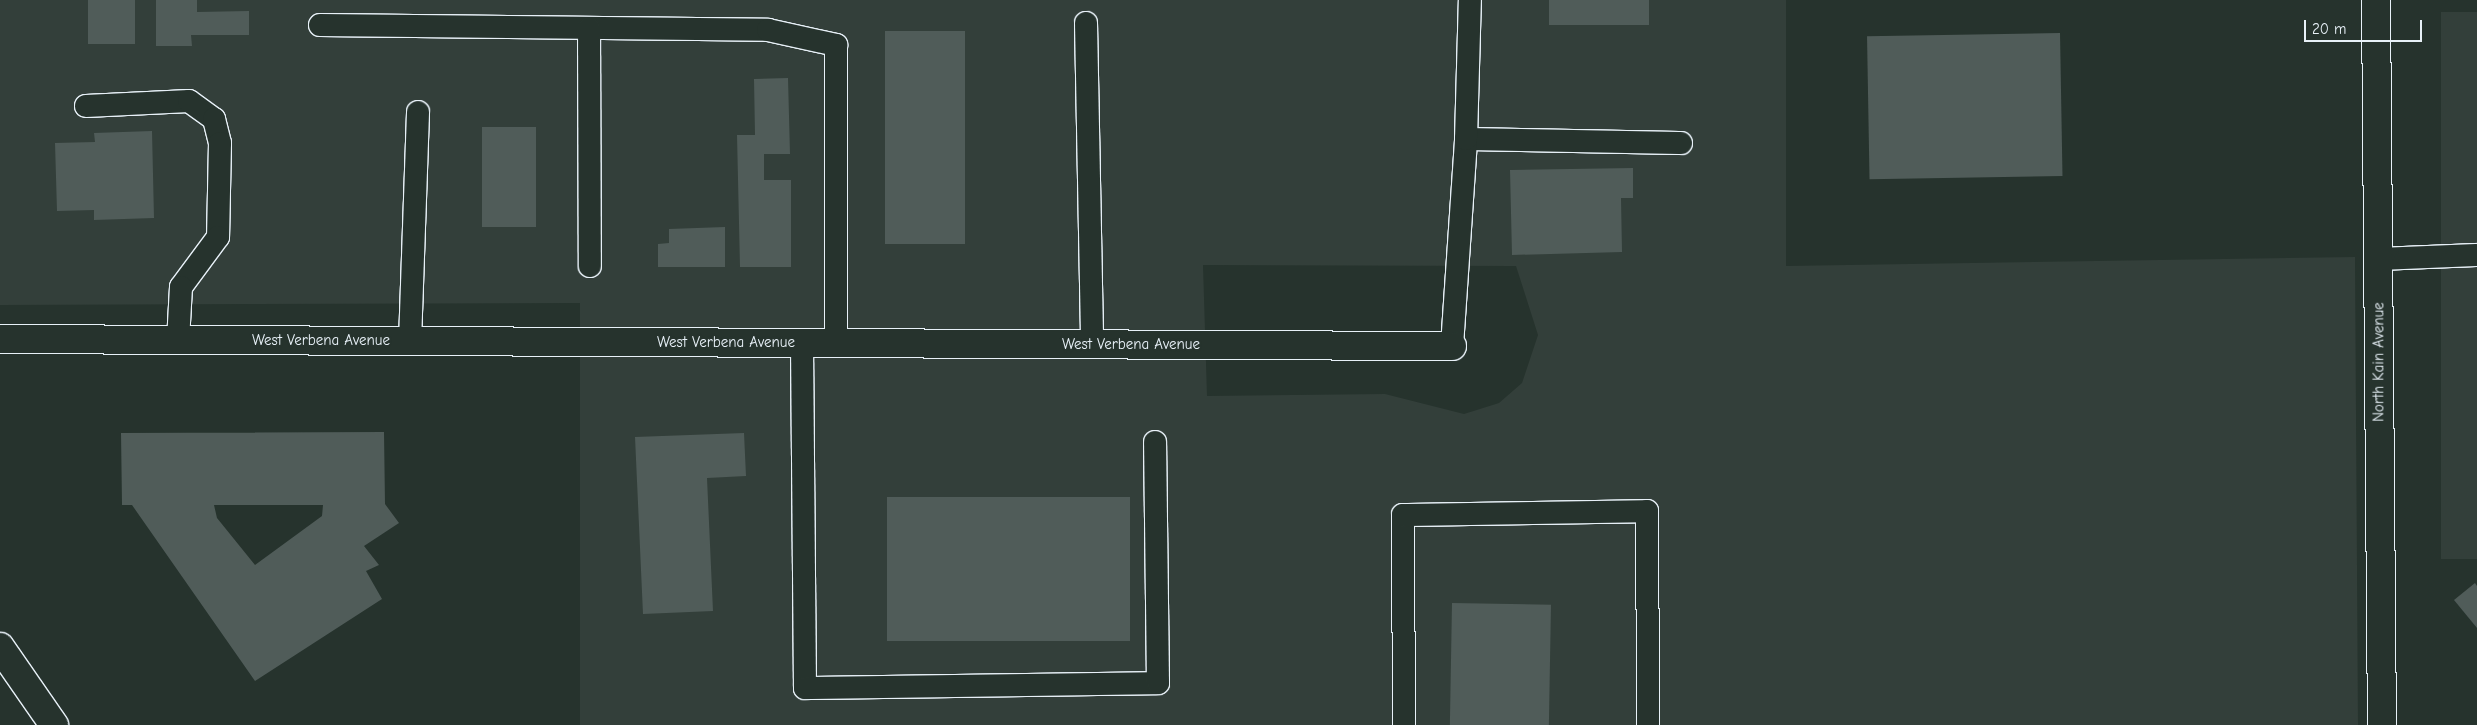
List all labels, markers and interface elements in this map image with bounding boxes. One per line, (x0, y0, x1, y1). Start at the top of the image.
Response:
scale bar (2307, 10, 2424, 42)
text: 20 m (2312, 20, 2346, 38)
street label: North Kain Avenue (2370, 302, 2388, 422)
street label: West Verbena Avenue (252, 332, 390, 350)
street label: West Verbena Avenue (657, 334, 795, 352)
street label: West Verbena Avenue (1062, 336, 1200, 354)

